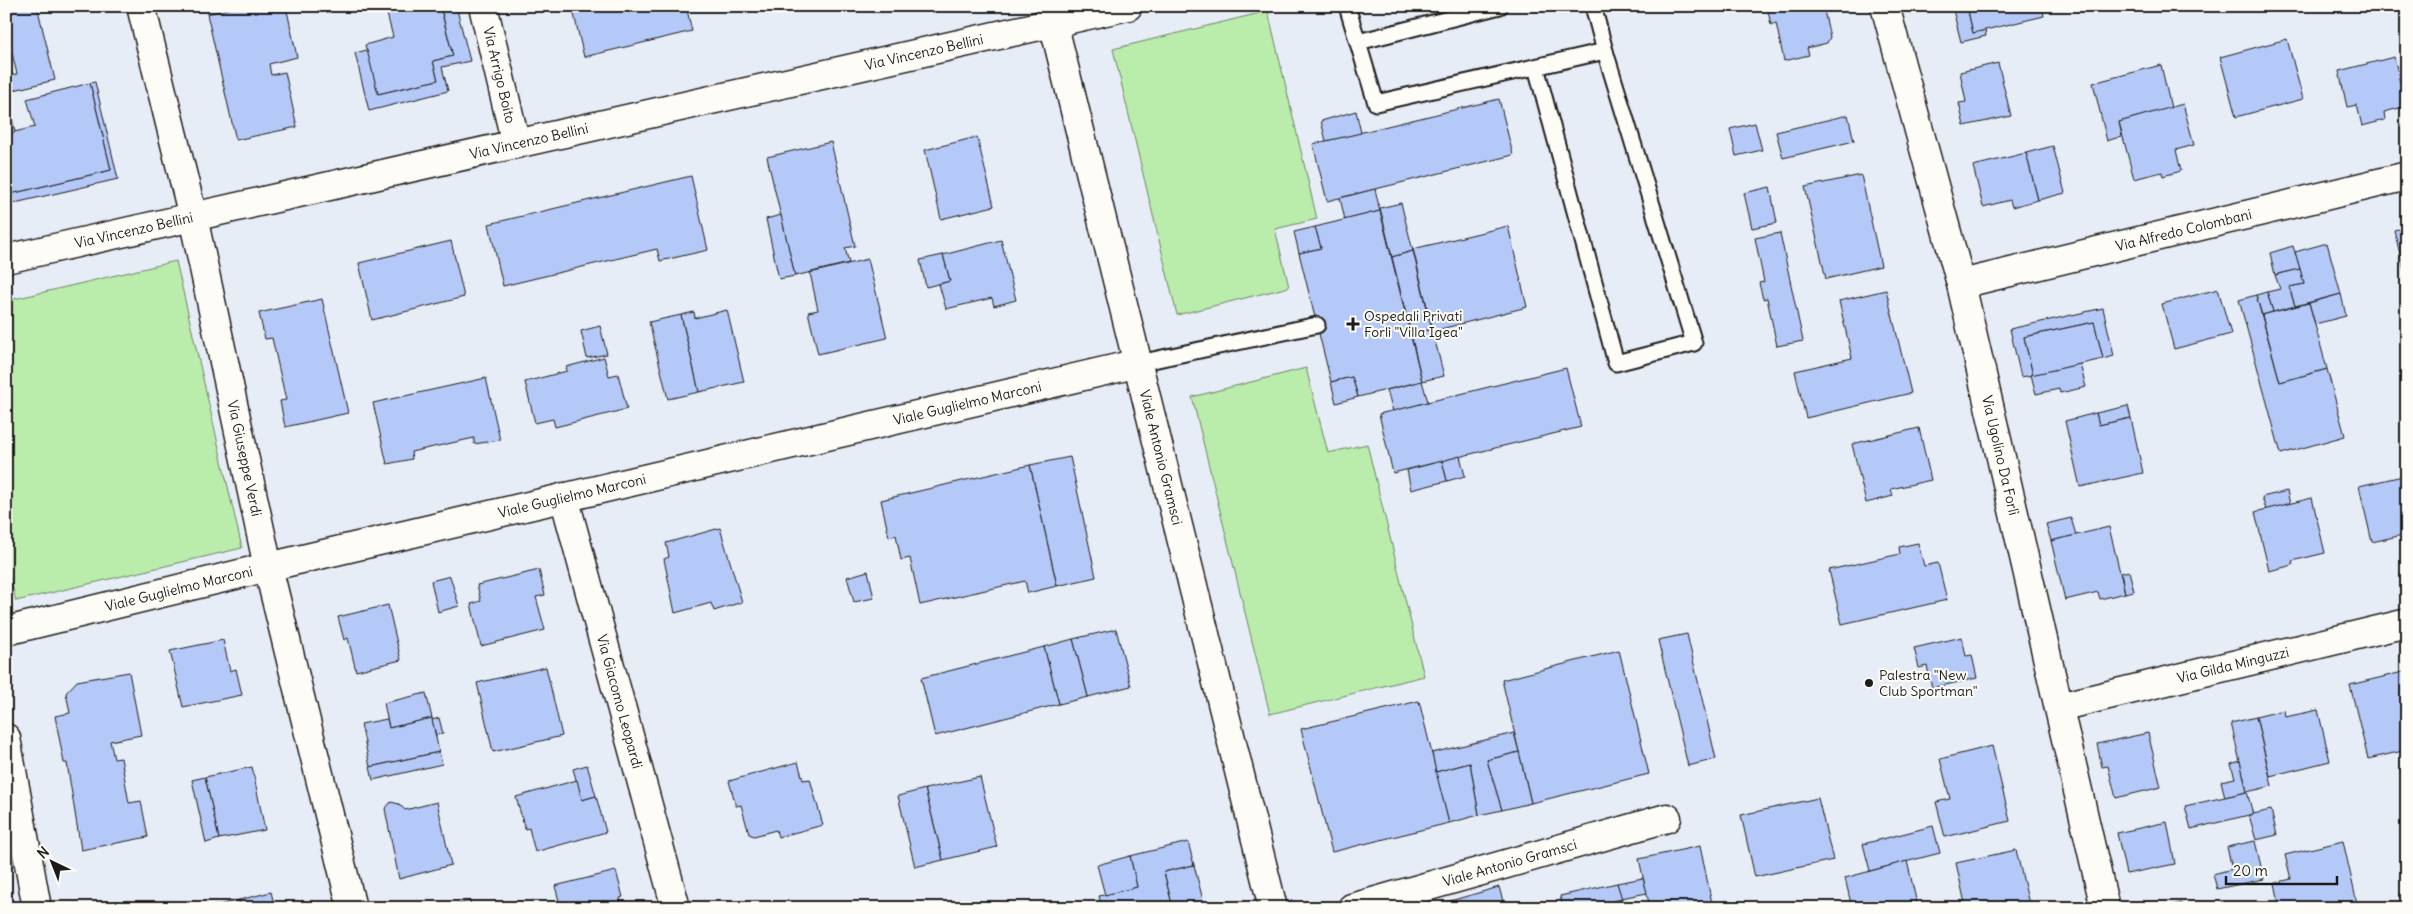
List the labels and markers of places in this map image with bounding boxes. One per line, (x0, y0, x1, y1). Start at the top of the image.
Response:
place label: Ospedali Privati Forlì "Villa Igea" (1364, 307, 1463, 341)
marker: Ospedali Privati Forlì "Villa Igea" (1346, 317, 1360, 331)
place label: Palestra "New Club Sportman" (1879, 666, 1978, 700)
marker: Palestra "New Club Sportman" (1863, 677, 1875, 689)

